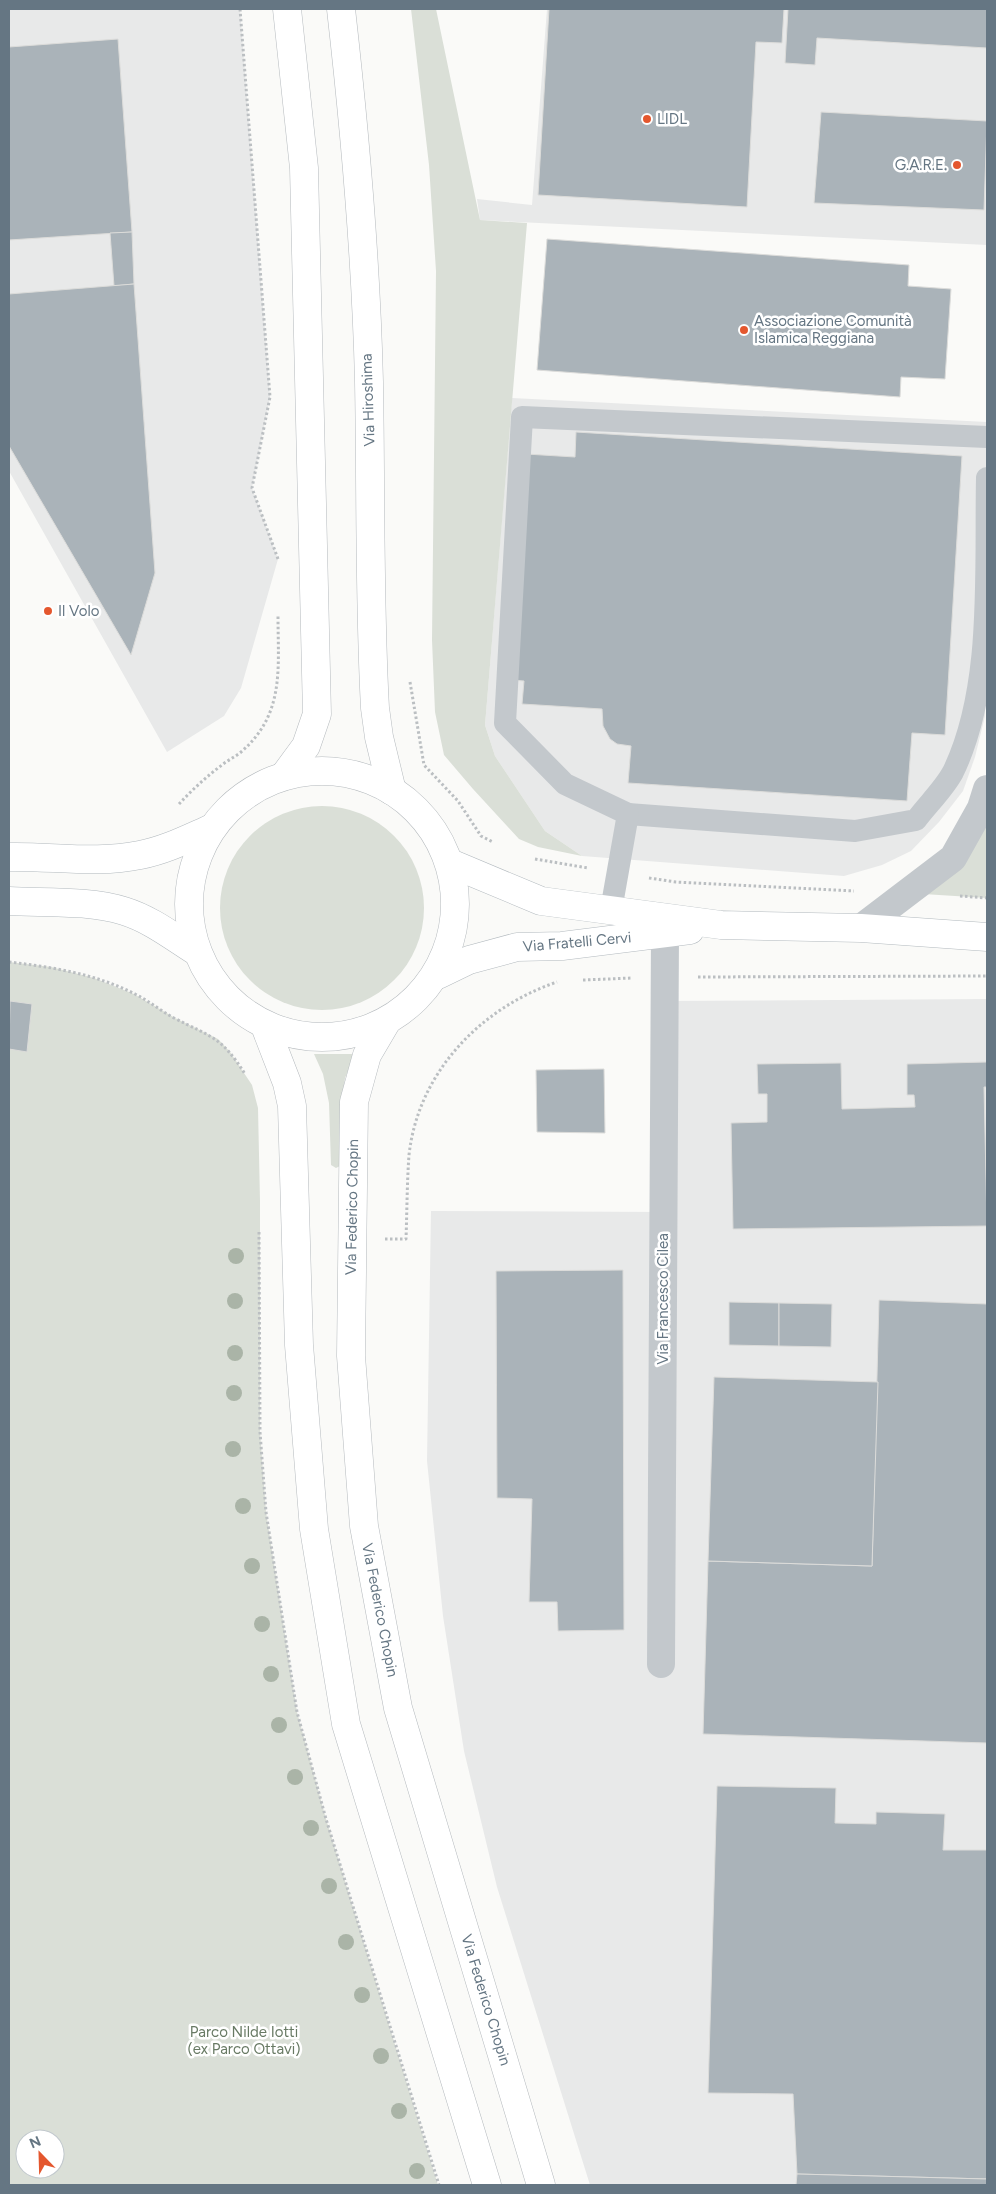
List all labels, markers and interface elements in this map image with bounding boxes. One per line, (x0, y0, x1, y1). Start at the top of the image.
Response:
place label: LIDL (657, 110, 687, 128)
marker: LIDL (641, 113, 653, 125)
place label: G.A.R.E. (895, 156, 947, 174)
marker: G.A.R.E. (951, 159, 963, 171)
place label: Associazione Comunità Islamica Reggiana (754, 312, 912, 347)
marker: Associazione Comunità Islamica Reggiana (738, 324, 750, 336)
street label: Via Hiroshima (357, 353, 379, 447)
place label: Il Volo (58, 602, 100, 620)
marker: Il Volo (42, 605, 54, 617)
street label: Via Fratelli Cervi (522, 928, 632, 956)
street label: Via Federico Chopin (342, 1139, 362, 1275)
street label: Via Francesco Cilea (654, 1233, 672, 1365)
street label: Via Federico Chopin (358, 1541, 402, 1679)
street label: Via Federico Chopin (457, 1932, 515, 2068)
park label: Parco Nilde Iotti (ex Parco Ottavi) (188, 2023, 301, 2058)
north arrow (15, 2129, 65, 2179)
text: N (27, 2133, 43, 2152)

